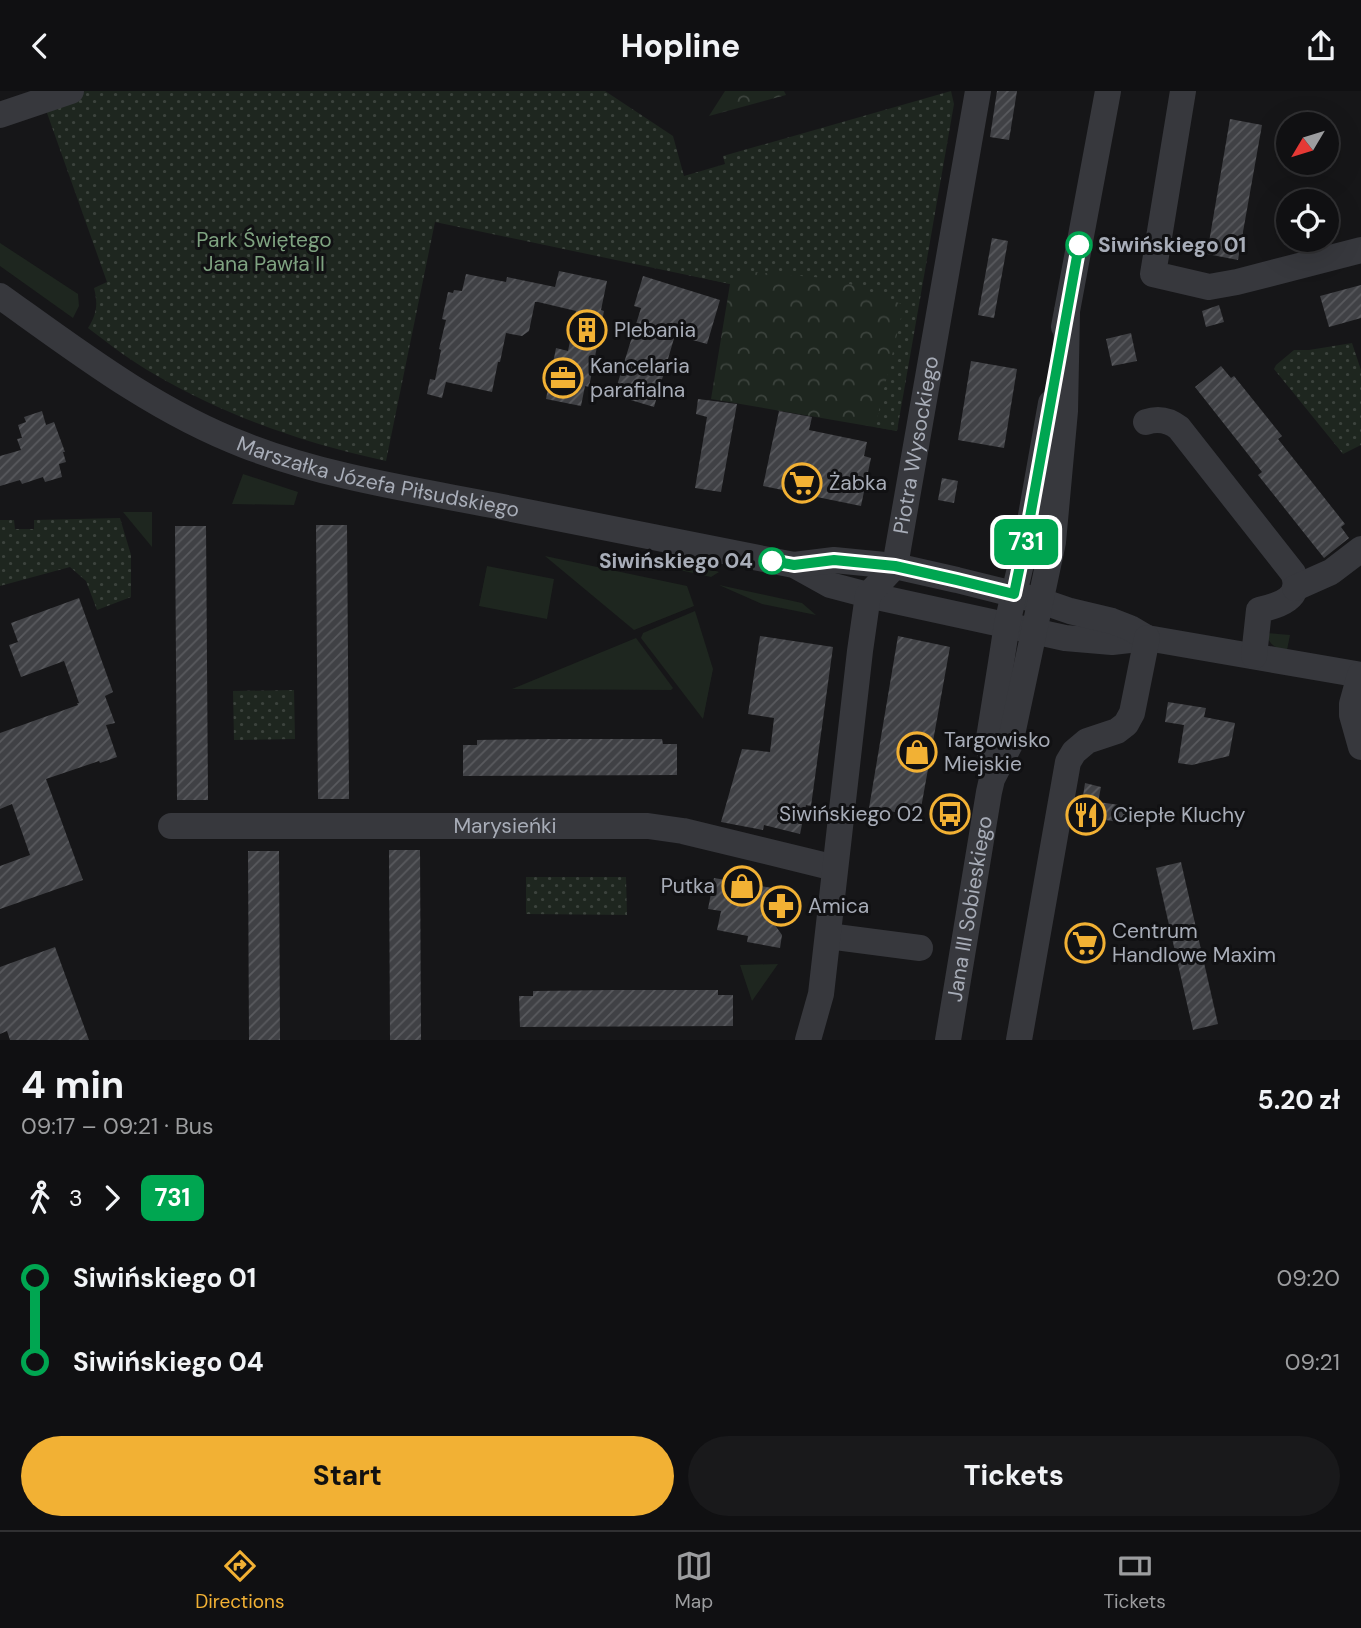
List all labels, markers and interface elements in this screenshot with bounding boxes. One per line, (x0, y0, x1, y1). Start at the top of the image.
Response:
text: Hopline (621, 25, 740, 67)
icon: back (21, 27, 59, 65)
icon: share (1302, 27, 1340, 65)
north arrow (1276, 112, 1339, 175)
map controls (1276, 112, 1339, 252)
button: locate (1276, 189, 1339, 252)
park label: Park Świętego Jana Pawła II (196, 226, 332, 278)
place label: Siwińskiego 01 (1098, 231, 1246, 259)
marker: Siwińskiego 01 (1066, 232, 1092, 258)
building icon: Plebania (566, 309, 608, 351)
place label: Plebania (614, 316, 696, 344)
place label: Kancelaria parafialna (590, 352, 690, 404)
street label: Piotra Wysockiego (887, 354, 945, 536)
office icon: Kancelaria parafialna (542, 357, 584, 399)
street label: Marszałka Józefa Piłsudskiego (233, 430, 522, 524)
supermarket icon: Żabka (781, 462, 823, 504)
place label: Żabka (829, 469, 887, 497)
line badge: 731 (986, 519, 1066, 565)
text: 731 (1008, 526, 1044, 557)
place label: Siwińskiego 04 (599, 547, 753, 575)
marker: Siwińskiego 04 (759, 548, 785, 574)
place label: Targowisko Miejskie (944, 726, 1050, 778)
shop icon: Targowisko Miejskie (896, 731, 938, 773)
bus stop icon: Siwińskiego 02 (929, 793, 971, 835)
restaurant icon: Ciepłe Kluchy (1065, 794, 1107, 836)
place label: Siwińskiego 02 (779, 800, 923, 828)
place label: Ciepłe Kluchy (1113, 801, 1246, 829)
street label: Marysieńki (453, 812, 557, 840)
street label: Jana III Sobieskiego (941, 814, 999, 1004)
shop icon: Putka (721, 865, 763, 907)
place label: Putka (661, 872, 715, 900)
pharmacy icon: Amica (760, 885, 802, 927)
place label: Amica (808, 892, 869, 920)
place label: Centrum Handlowe Maxim (1112, 917, 1276, 969)
supermarket icon: Centrum Handlowe Maxim (1064, 922, 1106, 964)
text: 4 min (21, 1060, 124, 1110)
text: 5.20 zł (1258, 1083, 1340, 1117)
text: 09:17 – 09:21 · Bus (21, 1111, 214, 1141)
icon: walk (21, 1179, 59, 1217)
icon: forward (93, 1179, 131, 1217)
text: 731 (155, 1182, 190, 1213)
text: 3 (69, 1183, 83, 1213)
text: Siwińskiego 01 (73, 1261, 256, 1295)
text: 09:20 (1276, 1263, 1340, 1293)
text: Siwińskiego 04 (73, 1345, 264, 1379)
text: 09:21 (1285, 1347, 1340, 1377)
button: Start (21, 1436, 674, 1516)
button: Tickets (688, 1436, 1340, 1516)
tab: Directions (195, 1547, 285, 1614)
tab: Map (675, 1547, 713, 1614)
tab: Tickets (1103, 1547, 1166, 1614)

